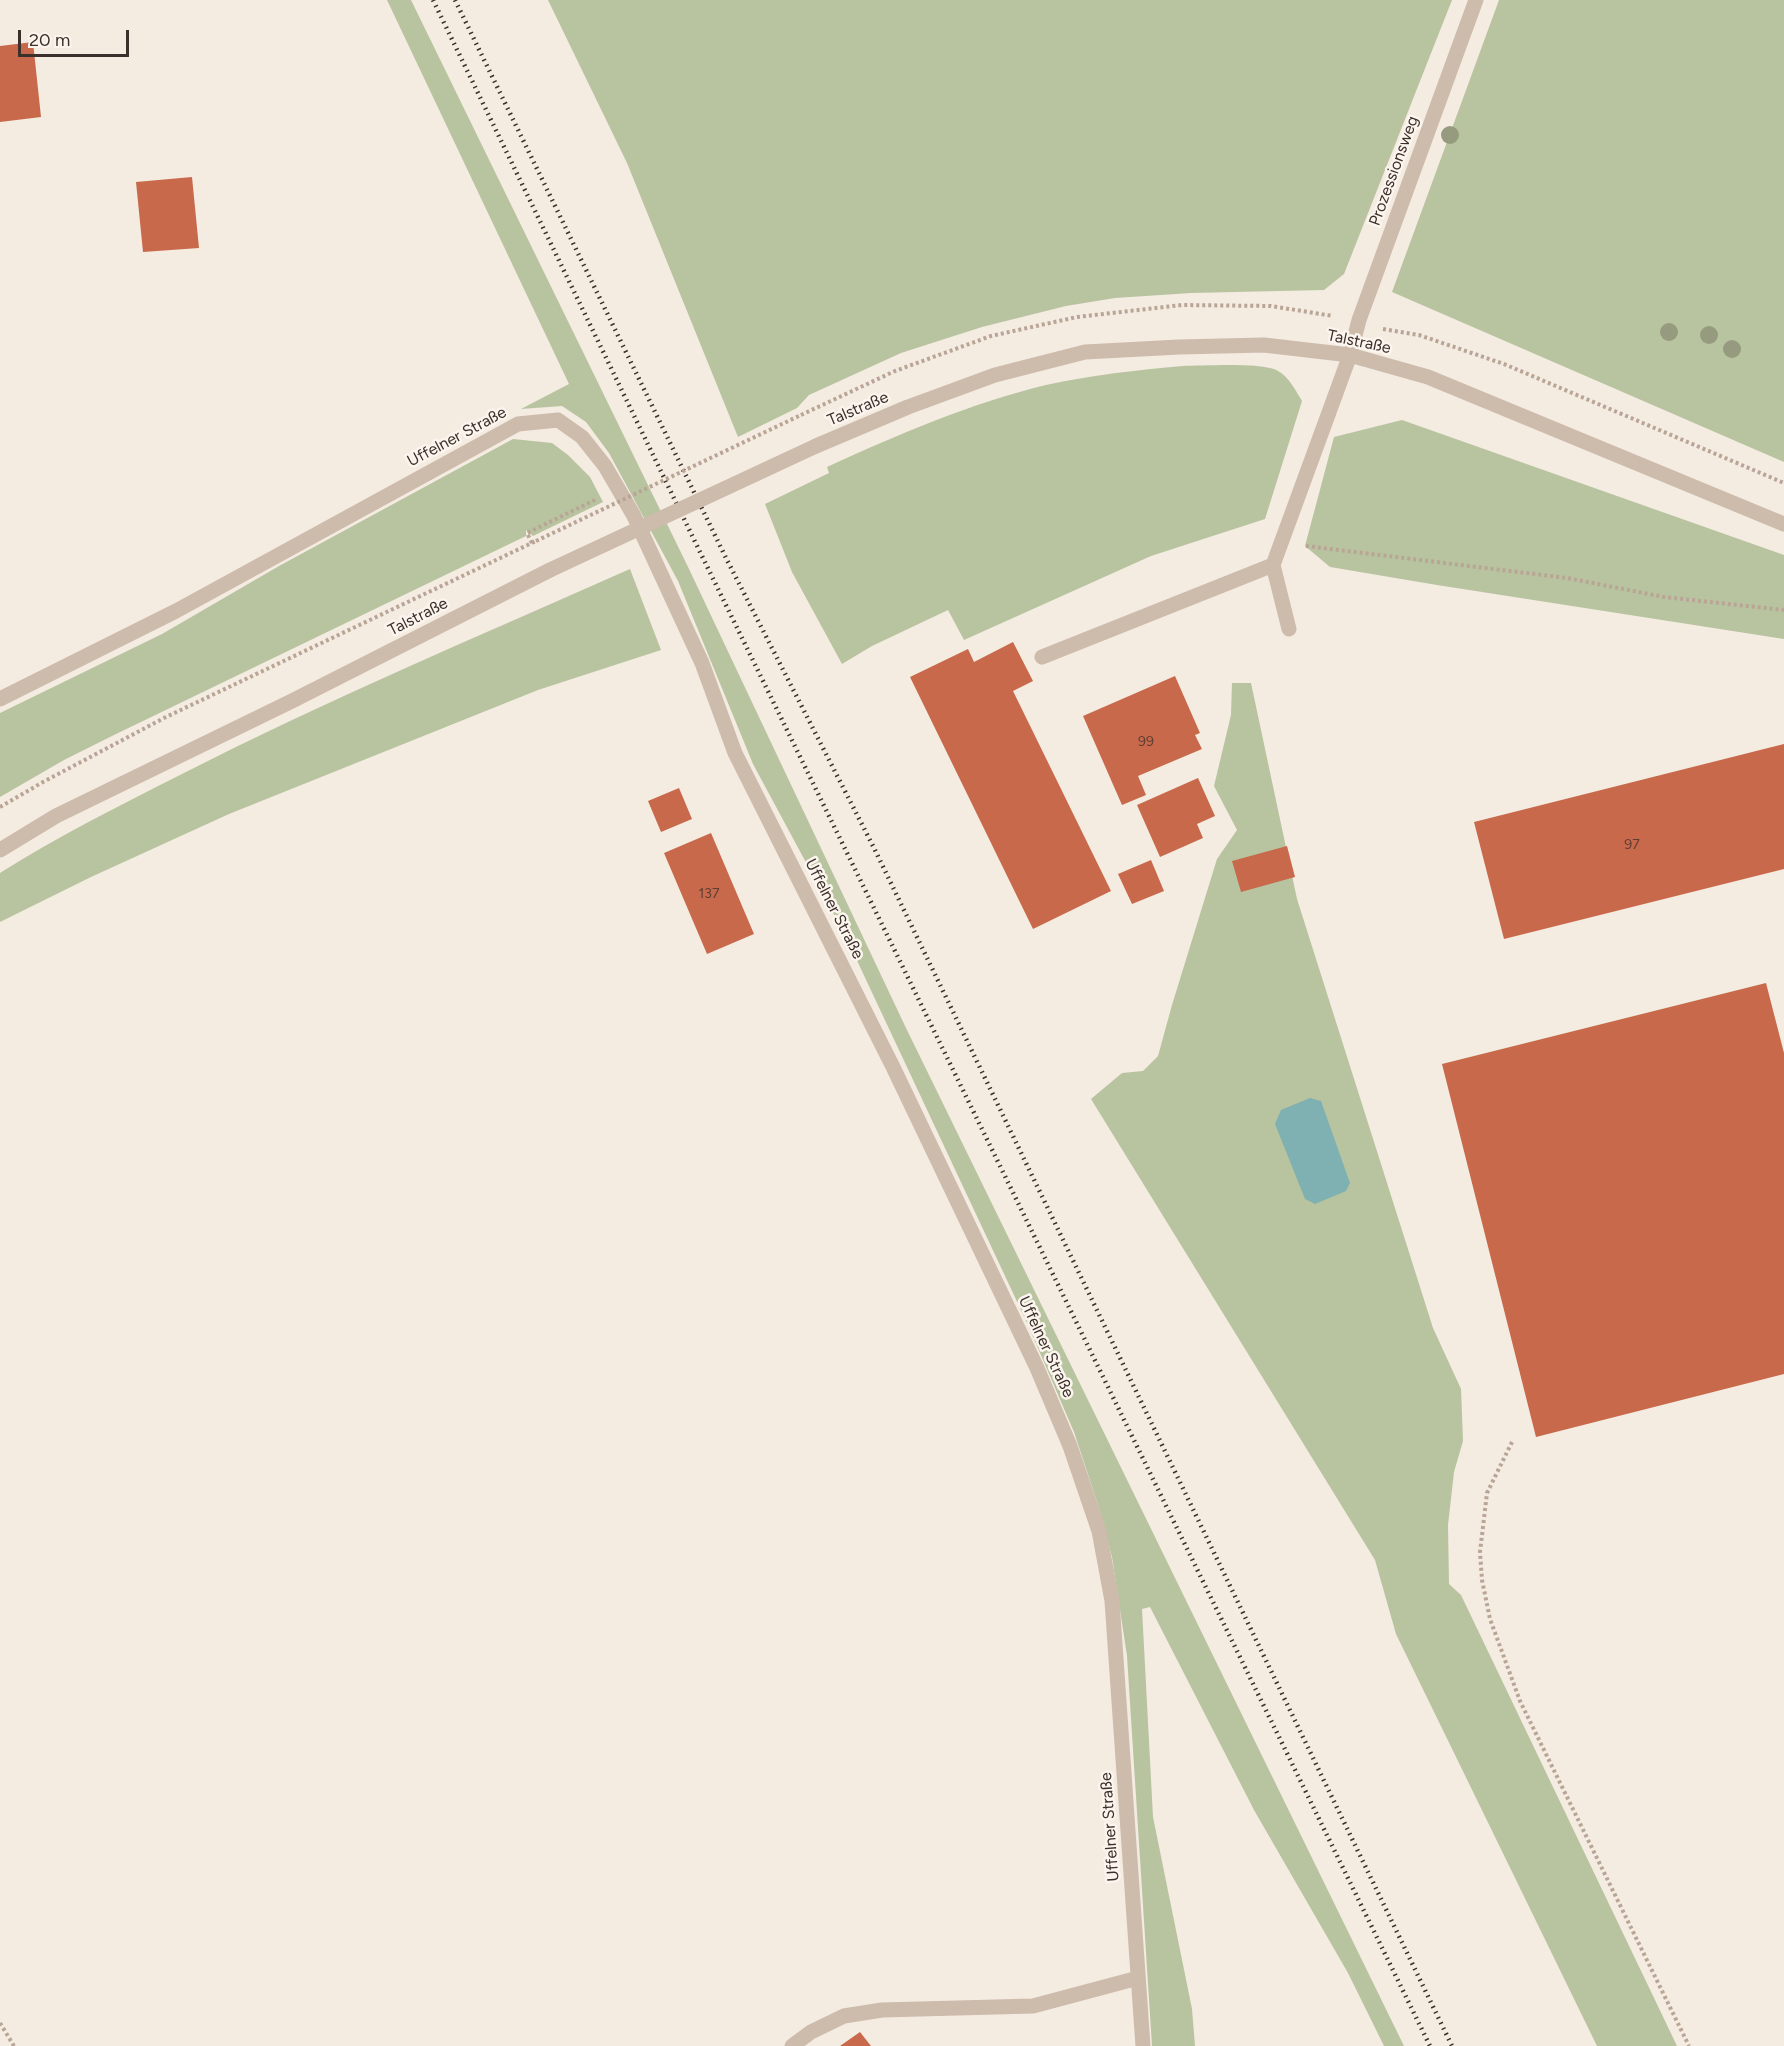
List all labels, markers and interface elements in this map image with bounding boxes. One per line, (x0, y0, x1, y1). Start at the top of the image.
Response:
scale bar (21, 18, 132, 56)
text: 20 m (29, 29, 70, 51)
street label: Prozessionsweg (1365, 114, 1423, 228)
street label: Talstraße (1326, 326, 1392, 358)
street label: Talstraße (825, 388, 891, 430)
street label: Uffelner Straße (404, 403, 510, 471)
street label: Talstraße (385, 594, 451, 640)
house number: 99 (1138, 734, 1154, 750)
house number: 97 (1624, 837, 1640, 853)
street label: Uffelner Straße (801, 856, 867, 962)
house number: 137 (699, 886, 719, 902)
street label: Uffelner Straße (1014, 1293, 1078, 1401)
street label: Uffelner Straße (1097, 1772, 1123, 1882)

